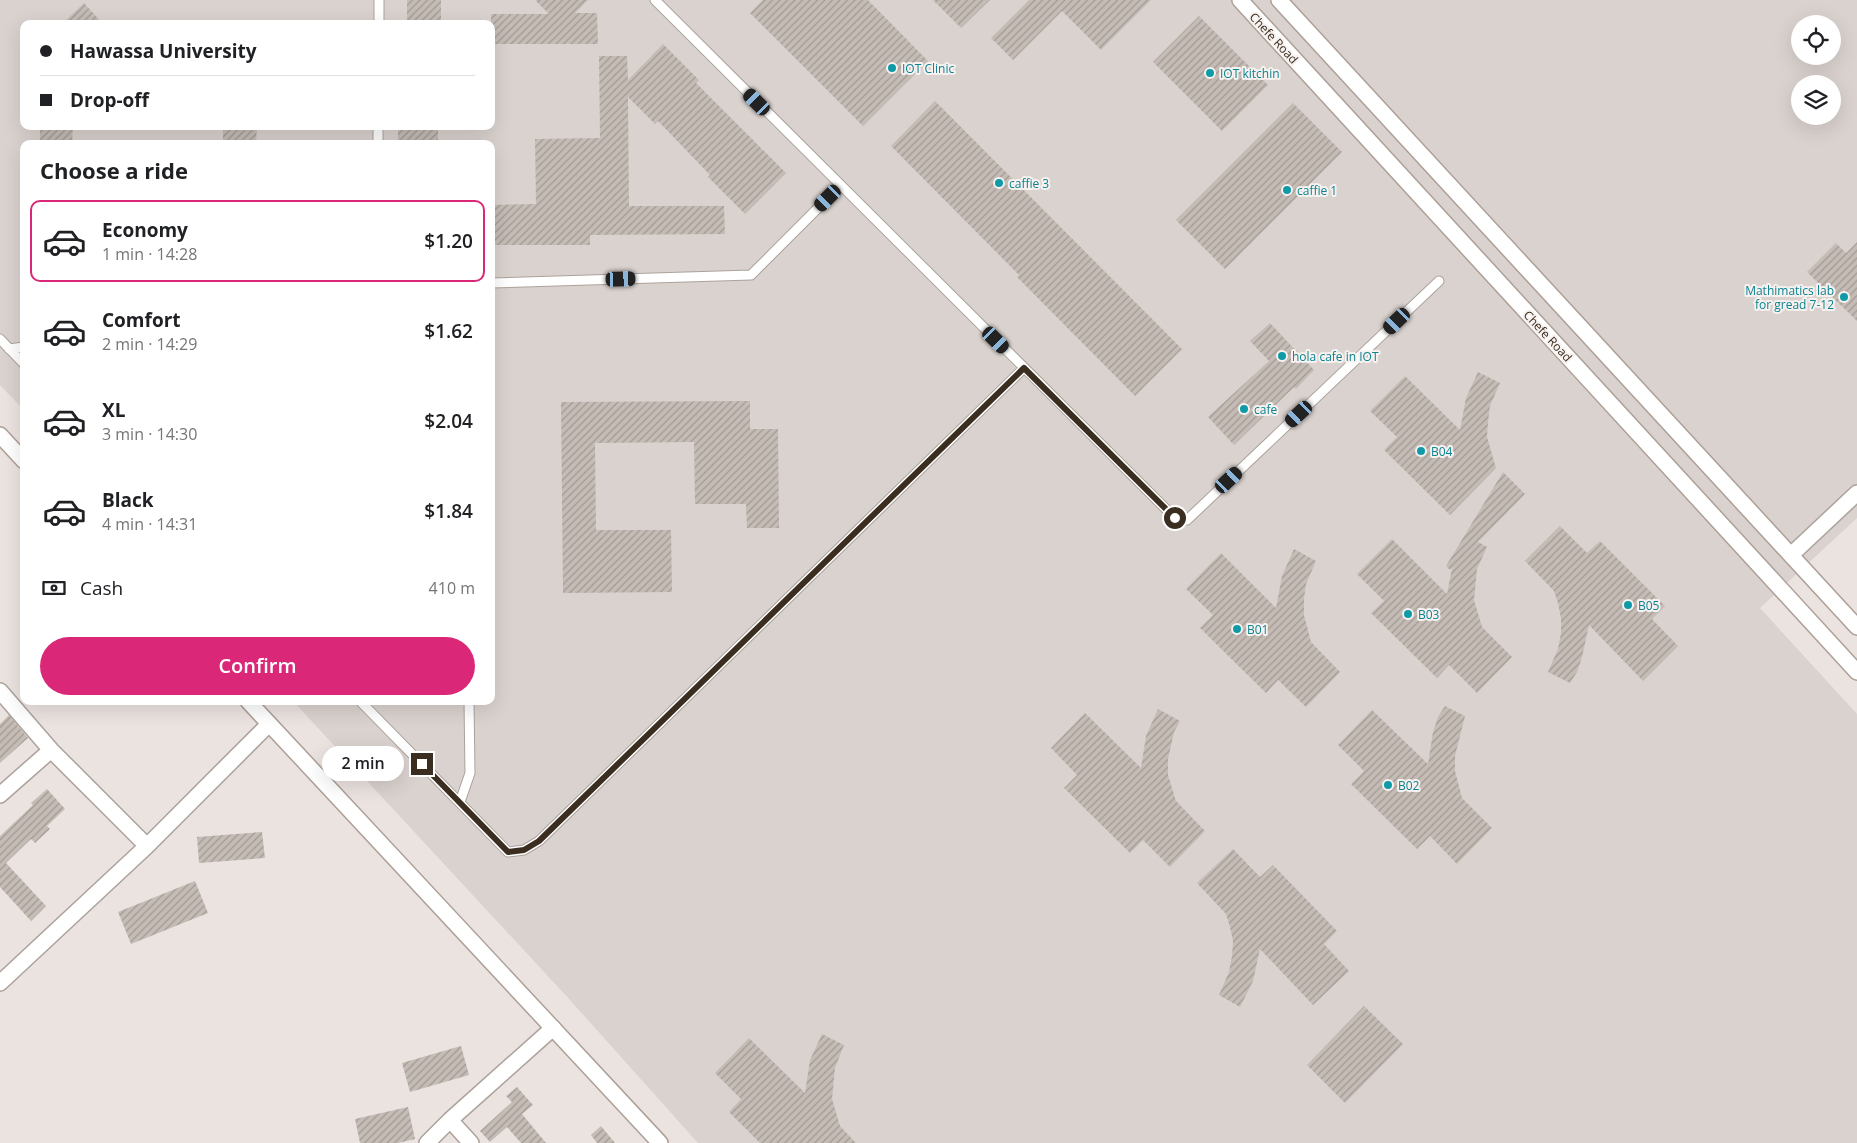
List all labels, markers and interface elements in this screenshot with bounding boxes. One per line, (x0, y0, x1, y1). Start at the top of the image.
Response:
street label: Chefe Road (1246, 9, 1302, 67)
map controls (1791, 15, 1841, 125)
button: locate (1791, 15, 1841, 65)
text: Hawassa University (70, 38, 257, 64)
place label: IOT Clinic (902, 60, 954, 77)
marker: IOT Clinic (886, 62, 898, 74)
place label: IOT kitchin (1220, 65, 1280, 82)
marker: IOT kitchin (1204, 67, 1216, 79)
button: layers (1791, 75, 1841, 125)
car (741, 86, 772, 118)
text: Drop-off (70, 87, 149, 113)
text: Choose a ride (40, 155, 188, 185)
place label: caffie 3 (1009, 175, 1049, 192)
marker: caffie 3 (993, 177, 1005, 189)
car (812, 182, 843, 214)
place label: caffie 1 (1297, 182, 1337, 199)
marker: caffie 1 (1281, 184, 1293, 196)
text: Economy (102, 217, 188, 243)
icon: car (42, 219, 87, 264)
text: $1.20 (424, 228, 473, 254)
text: 1 min · 14:28 (102, 243, 197, 265)
car (605, 271, 636, 287)
place label: Mathimatics lab for gread 7-12 (1745, 282, 1834, 313)
marker: Mathimatics lab for gread 7-12 (1838, 291, 1850, 303)
car (1381, 305, 1413, 337)
text: Comfort (102, 307, 181, 333)
street label: Chefe Road (1520, 307, 1576, 365)
icon: car (42, 309, 87, 354)
text: $1.62 (424, 318, 473, 344)
car (980, 324, 1011, 356)
text: 2 min · 14:29 (102, 333, 197, 355)
place label: hola cafe in IOT (1292, 348, 1379, 365)
marker: hola cafe in IOT (1276, 350, 1288, 362)
text: XL (102, 397, 125, 423)
car (1282, 398, 1315, 430)
icon: car (42, 399, 87, 444)
place label: cafe (1254, 401, 1277, 418)
marker: cafe (1238, 403, 1250, 415)
text: $2.04 (424, 408, 473, 434)
text: 3 min · 14:30 (102, 423, 197, 445)
place label: B04 (1431, 443, 1453, 460)
marker: B04 (1415, 445, 1427, 457)
car (1212, 464, 1245, 496)
text: Black (102, 487, 154, 513)
icon: car (42, 489, 87, 534)
text: $1.84 (424, 498, 473, 524)
route start (1164, 507, 1186, 529)
text: 4 min · 14:31 (102, 513, 197, 535)
icon: cash (40, 574, 68, 602)
text: Cash (80, 575, 123, 601)
text: 410 m (429, 577, 475, 599)
place label: B05 (1638, 597, 1660, 614)
marker: B05 (1622, 599, 1634, 611)
place label: B03 (1418, 606, 1440, 623)
marker: B03 (1402, 608, 1414, 620)
place label: B01 (1247, 621, 1268, 638)
marker: B01 (1231, 623, 1243, 635)
button: Confirm (40, 637, 475, 695)
callout: 2 min (322, 746, 404, 782)
text: 2 min (341, 752, 385, 774)
route end (411, 753, 433, 775)
place label: B02 (1398, 777, 1420, 794)
marker: B02 (1382, 779, 1394, 791)

